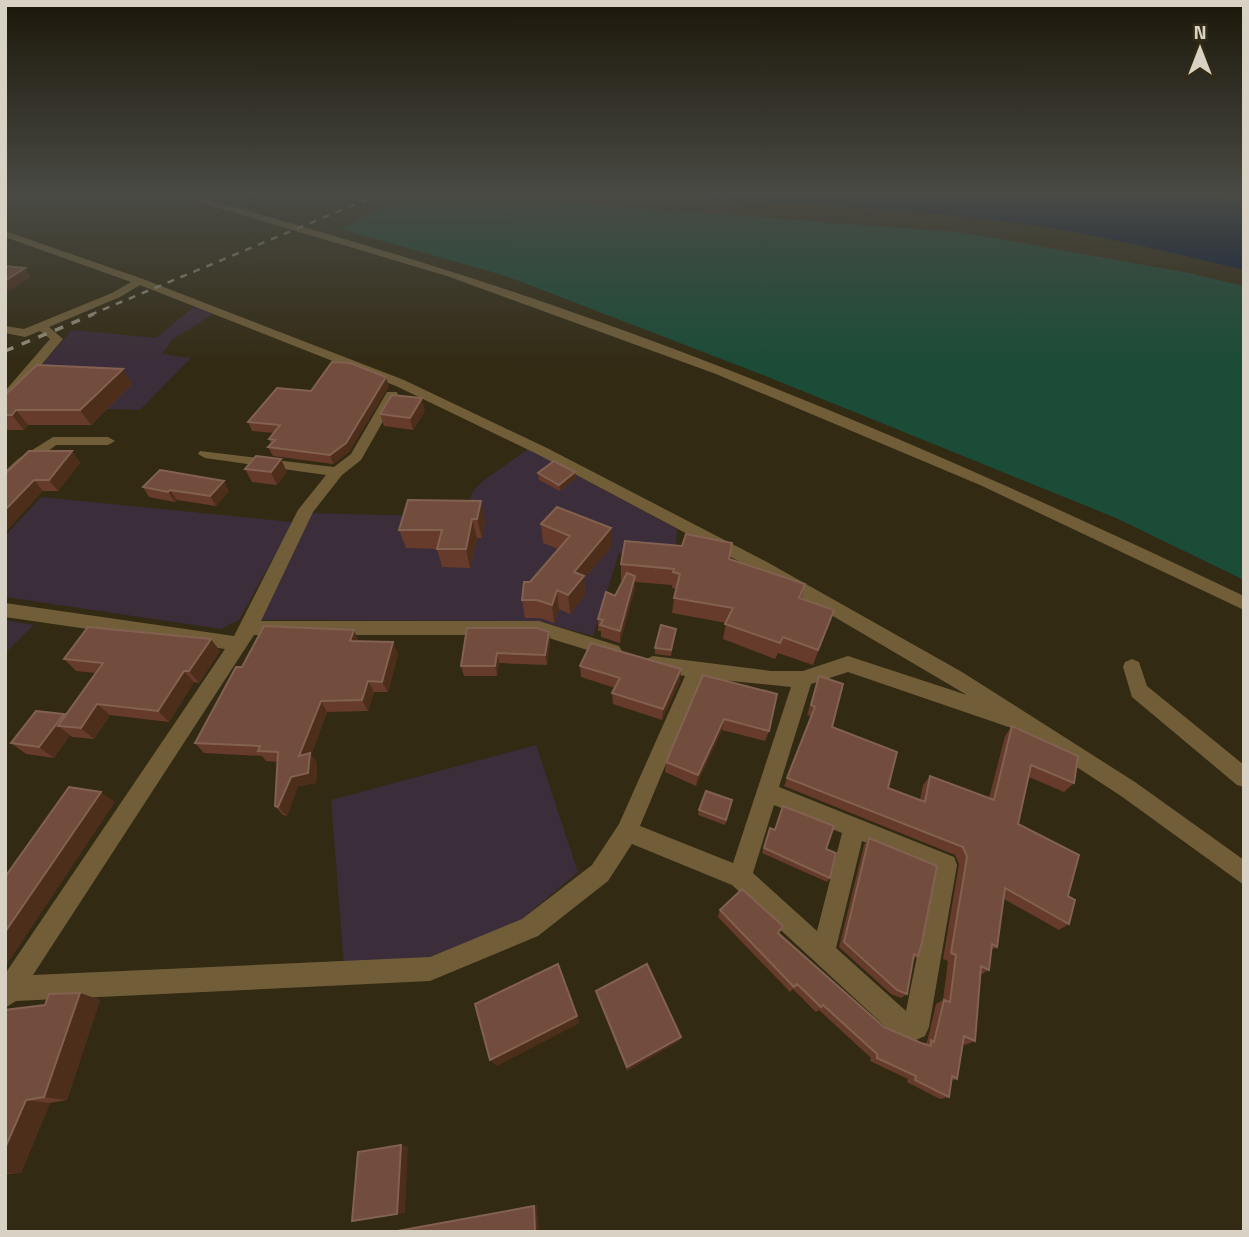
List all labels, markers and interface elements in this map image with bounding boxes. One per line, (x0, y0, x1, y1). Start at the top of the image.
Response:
north arrow (1165, 14, 1235, 84)
text: N (1193, 17, 1207, 46)

